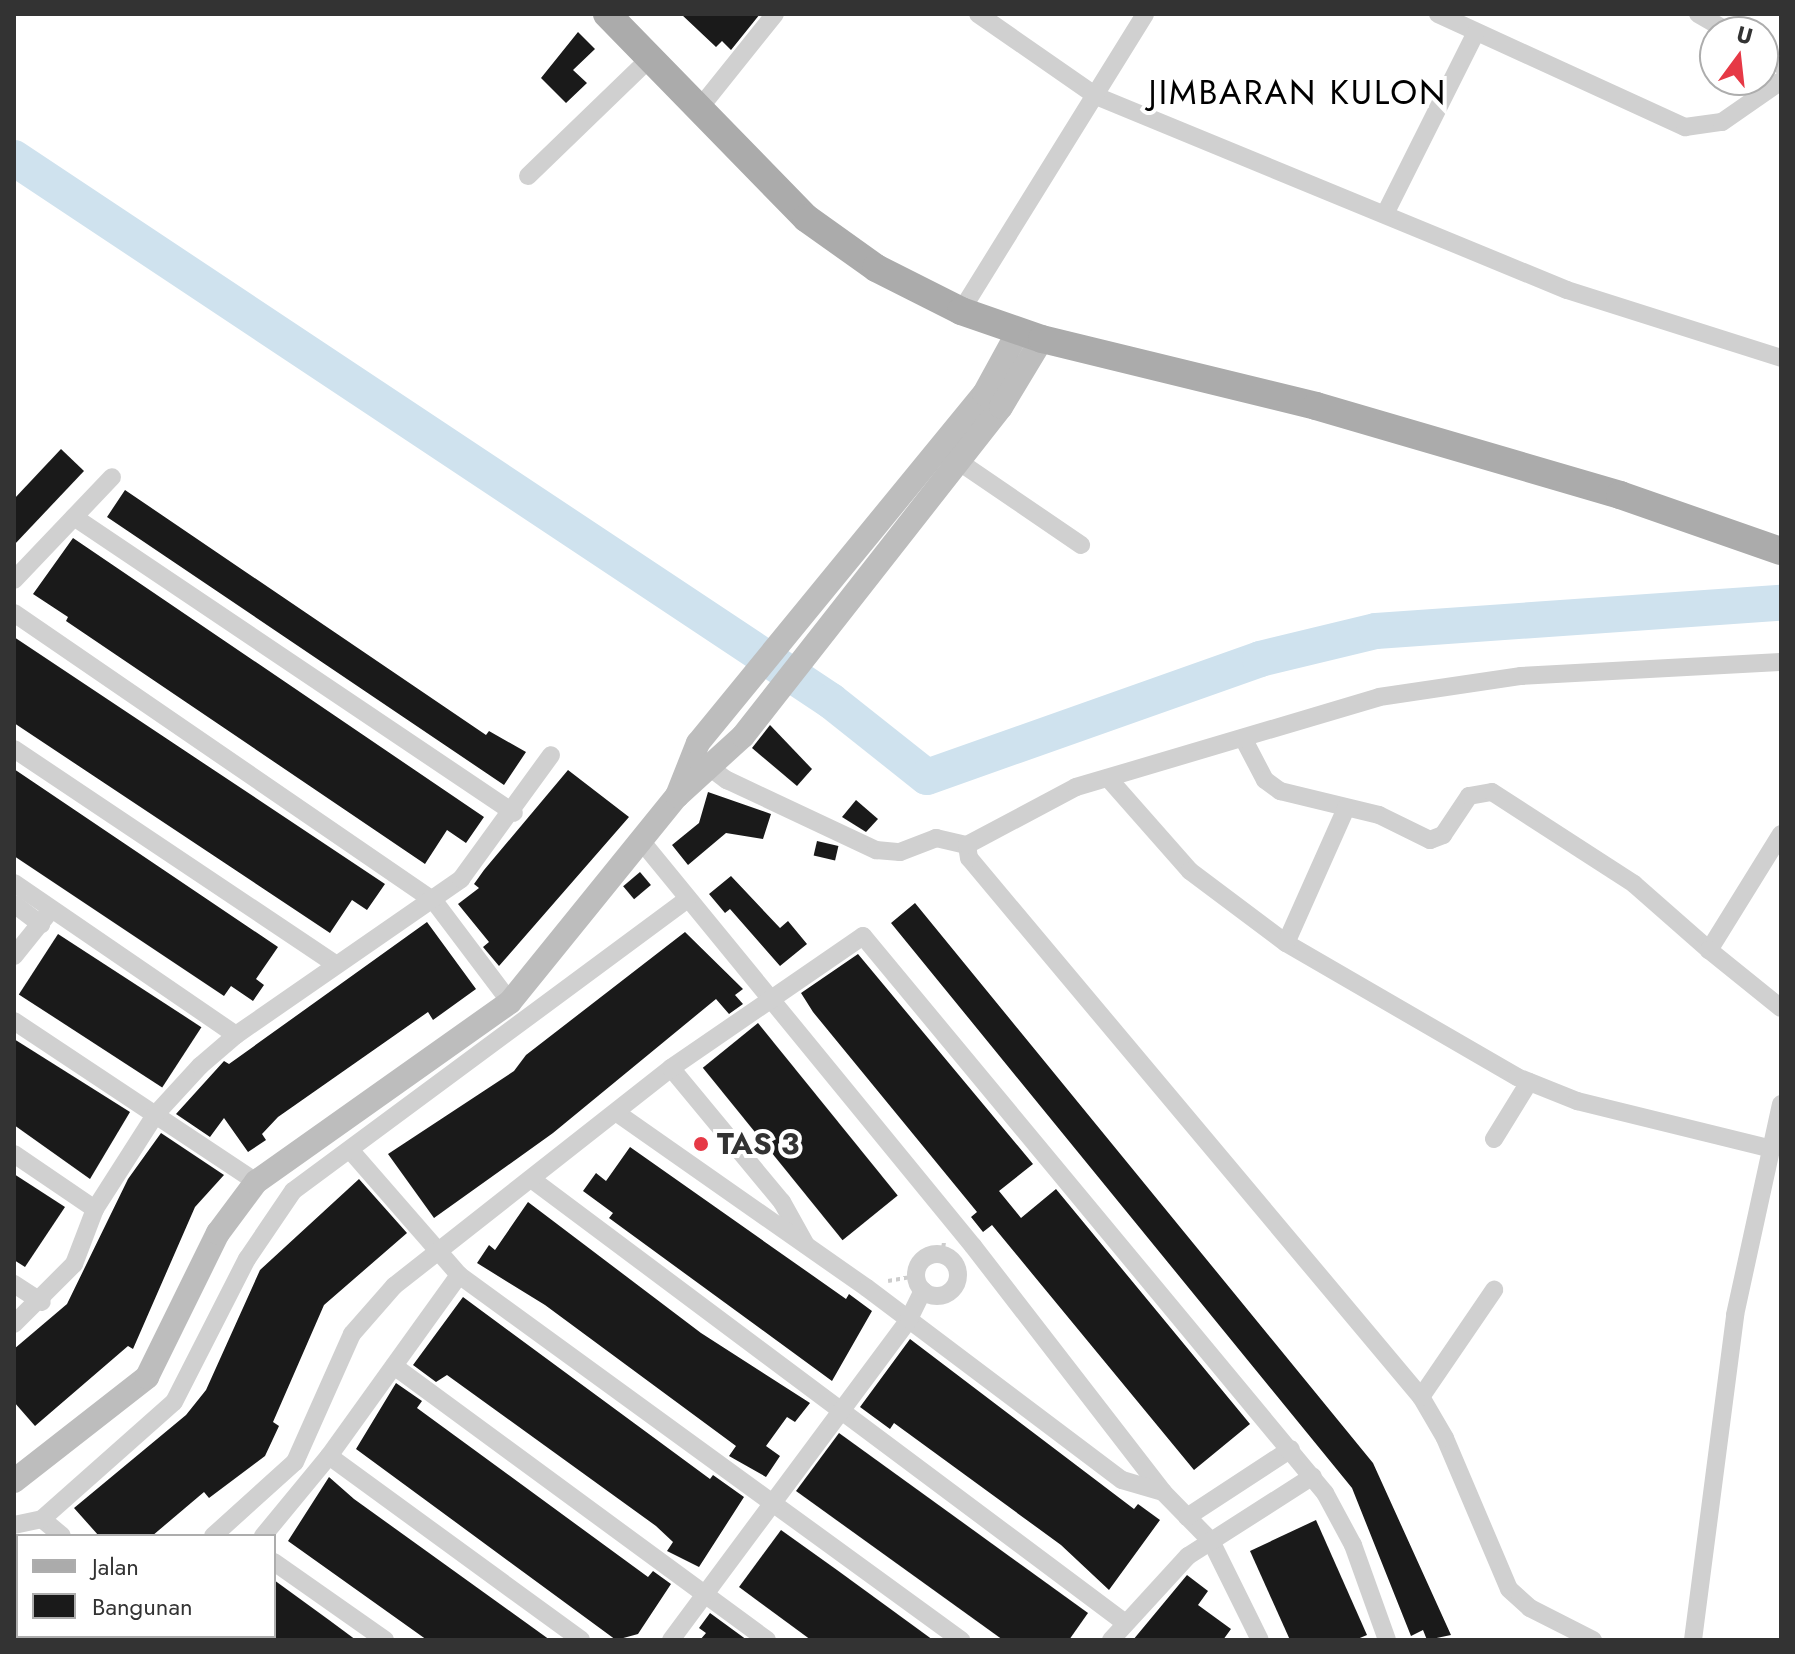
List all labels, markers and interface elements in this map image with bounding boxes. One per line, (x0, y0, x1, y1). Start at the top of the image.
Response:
north arrow (1699, 16, 1779, 96)
text: U (1733, 17, 1756, 52)
district label: JIMBARAN KULON (1149, 73, 1447, 113)
place label: TAS 3 (717, 1126, 799, 1162)
marker: TAS 3 (692, 1135, 710, 1153)
legend (16, 1534, 276, 1638)
text: Jalan (92, 1549, 139, 1584)
text: Bangunan (92, 1589, 193, 1624)

